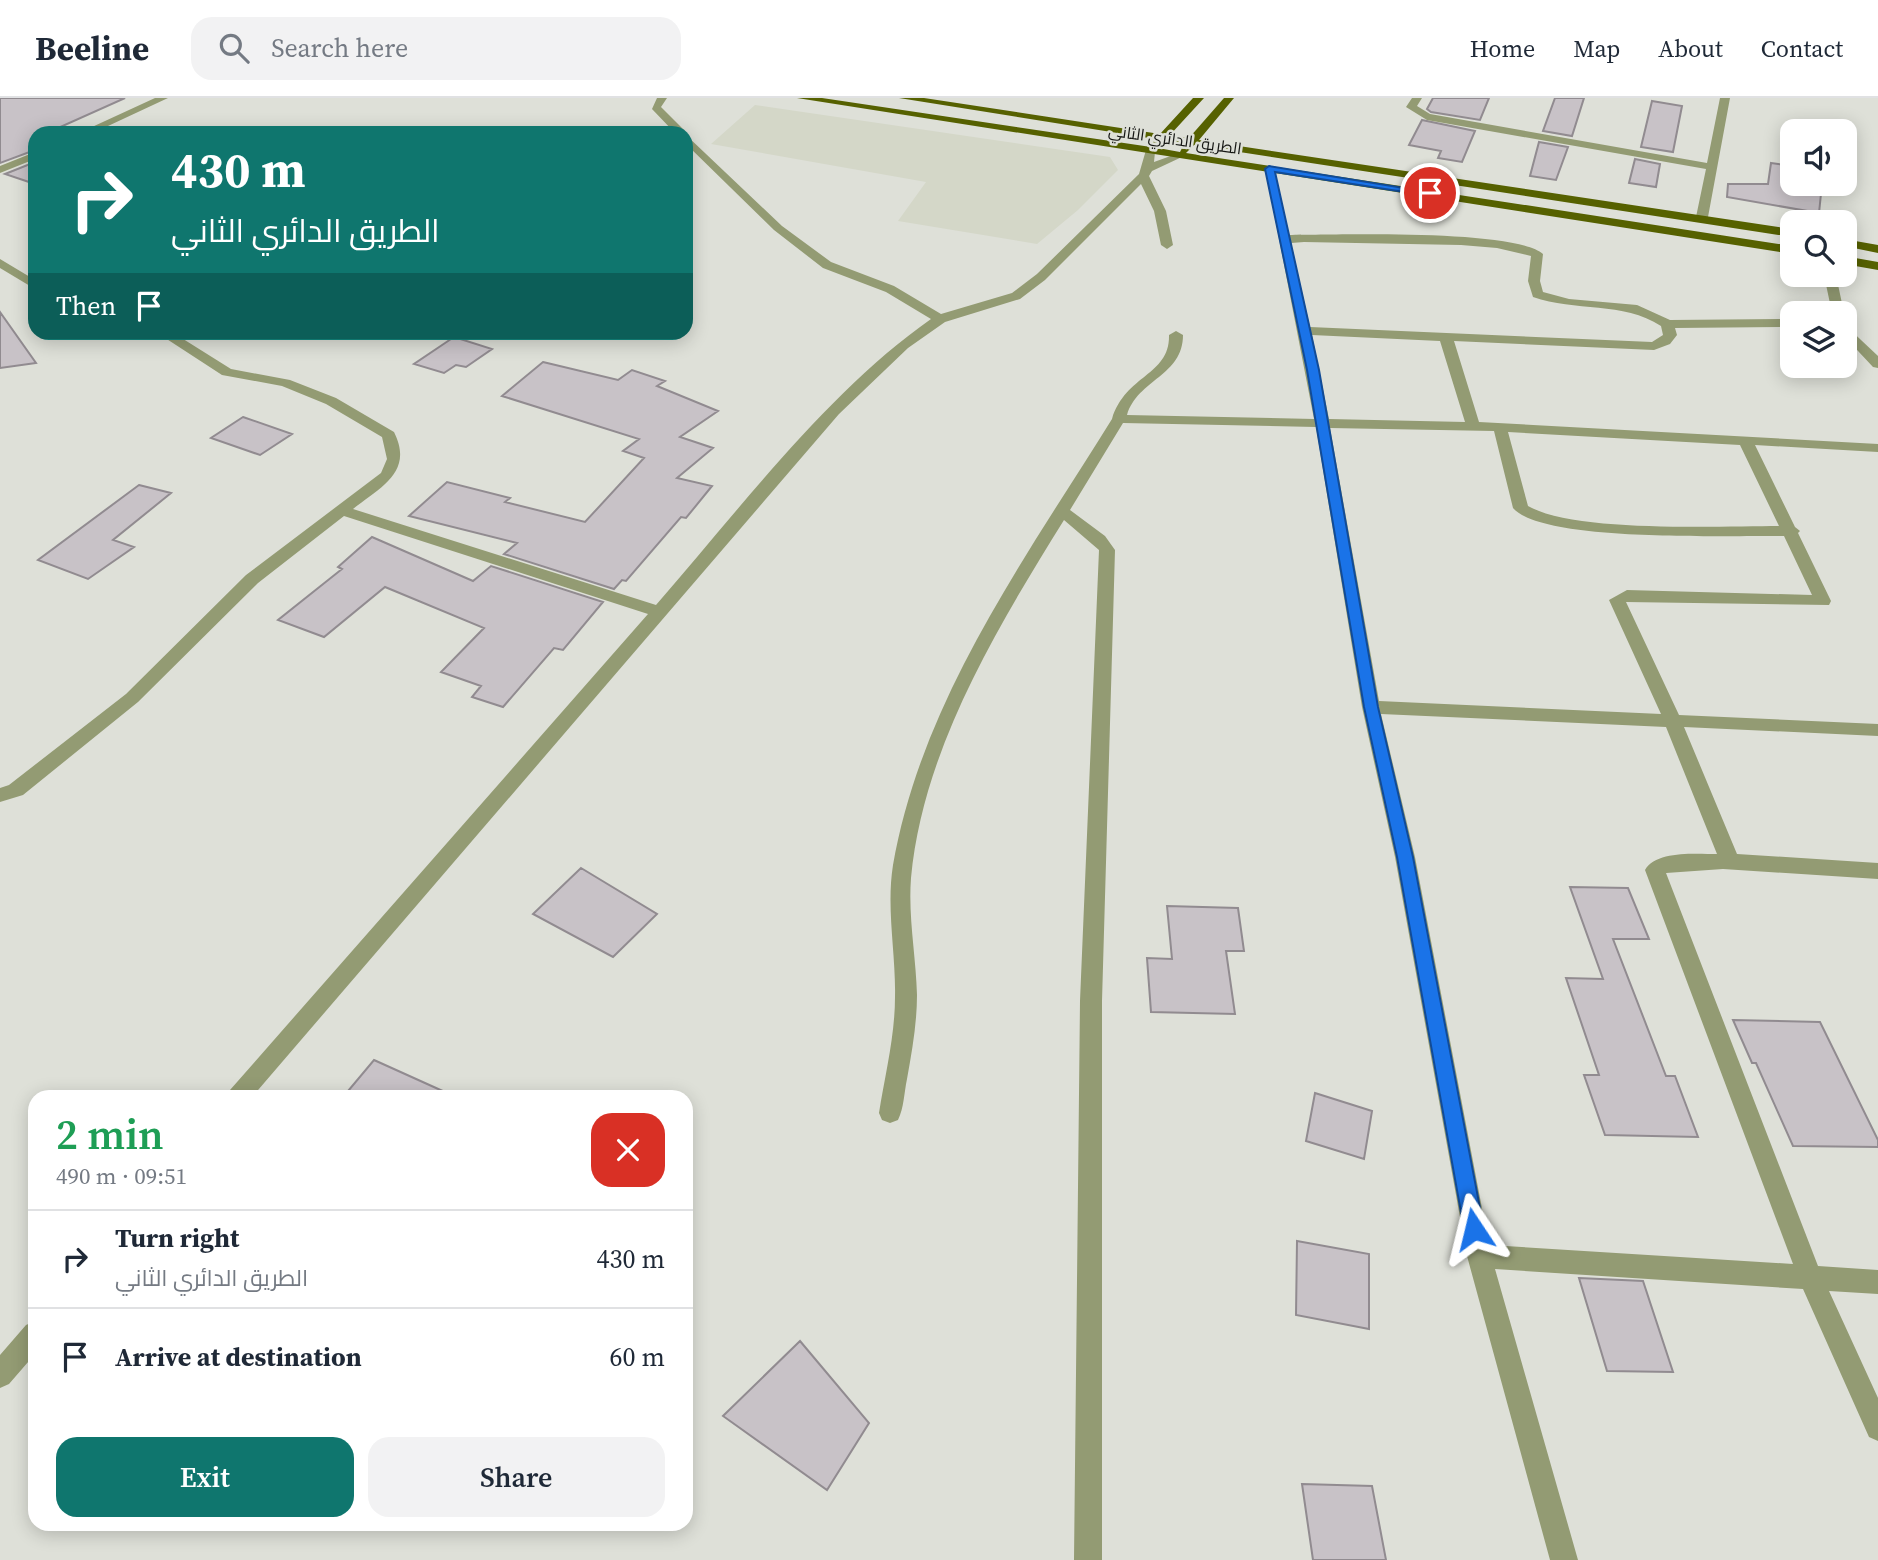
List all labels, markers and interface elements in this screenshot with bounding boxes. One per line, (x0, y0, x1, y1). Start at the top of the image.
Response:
search box (191, 17, 681, 80)
text: Beeline (35, 26, 149, 71)
icon: search (215, 29, 253, 67)
text: Search here (271, 30, 408, 66)
text: Home (1470, 32, 1535, 65)
text: Map (1573, 32, 1620, 65)
text: About (1658, 32, 1723, 65)
text: Contact (1761, 32, 1843, 65)
street label: الطريق الدائري الثاني (1107, 119, 1243, 162)
map controls (1780, 119, 1857, 378)
button: sound (1780, 119, 1857, 196)
text: 430 m (171, 136, 306, 203)
icon: right (56, 154, 147, 245)
pin (1400, 163, 1460, 223)
icon: arrive (1411, 174, 1449, 212)
text: الطريق الدائري الثاني (171, 209, 440, 253)
button: search (1780, 210, 1857, 287)
icon: arrive (130, 287, 168, 325)
text: Then (56, 288, 116, 324)
button: layers (1780, 301, 1857, 378)
text: 2 min (56, 1105, 164, 1163)
button: close (591, 1113, 665, 1187)
text: 490 m · 09:51 (56, 1160, 187, 1192)
position arrow (1437, 1192, 1511, 1266)
text: Turn right (115, 1220, 239, 1256)
icon: right (56, 1240, 94, 1278)
text: 430 m (597, 1241, 665, 1277)
text: الطريق الدائري الثاني (115, 1262, 308, 1294)
icon: arrive (56, 1338, 94, 1376)
text: Arrive at destination (115, 1339, 362, 1375)
text: 60 m (610, 1339, 665, 1375)
button: Exit (56, 1437, 354, 1517)
button: Share (368, 1437, 665, 1517)

